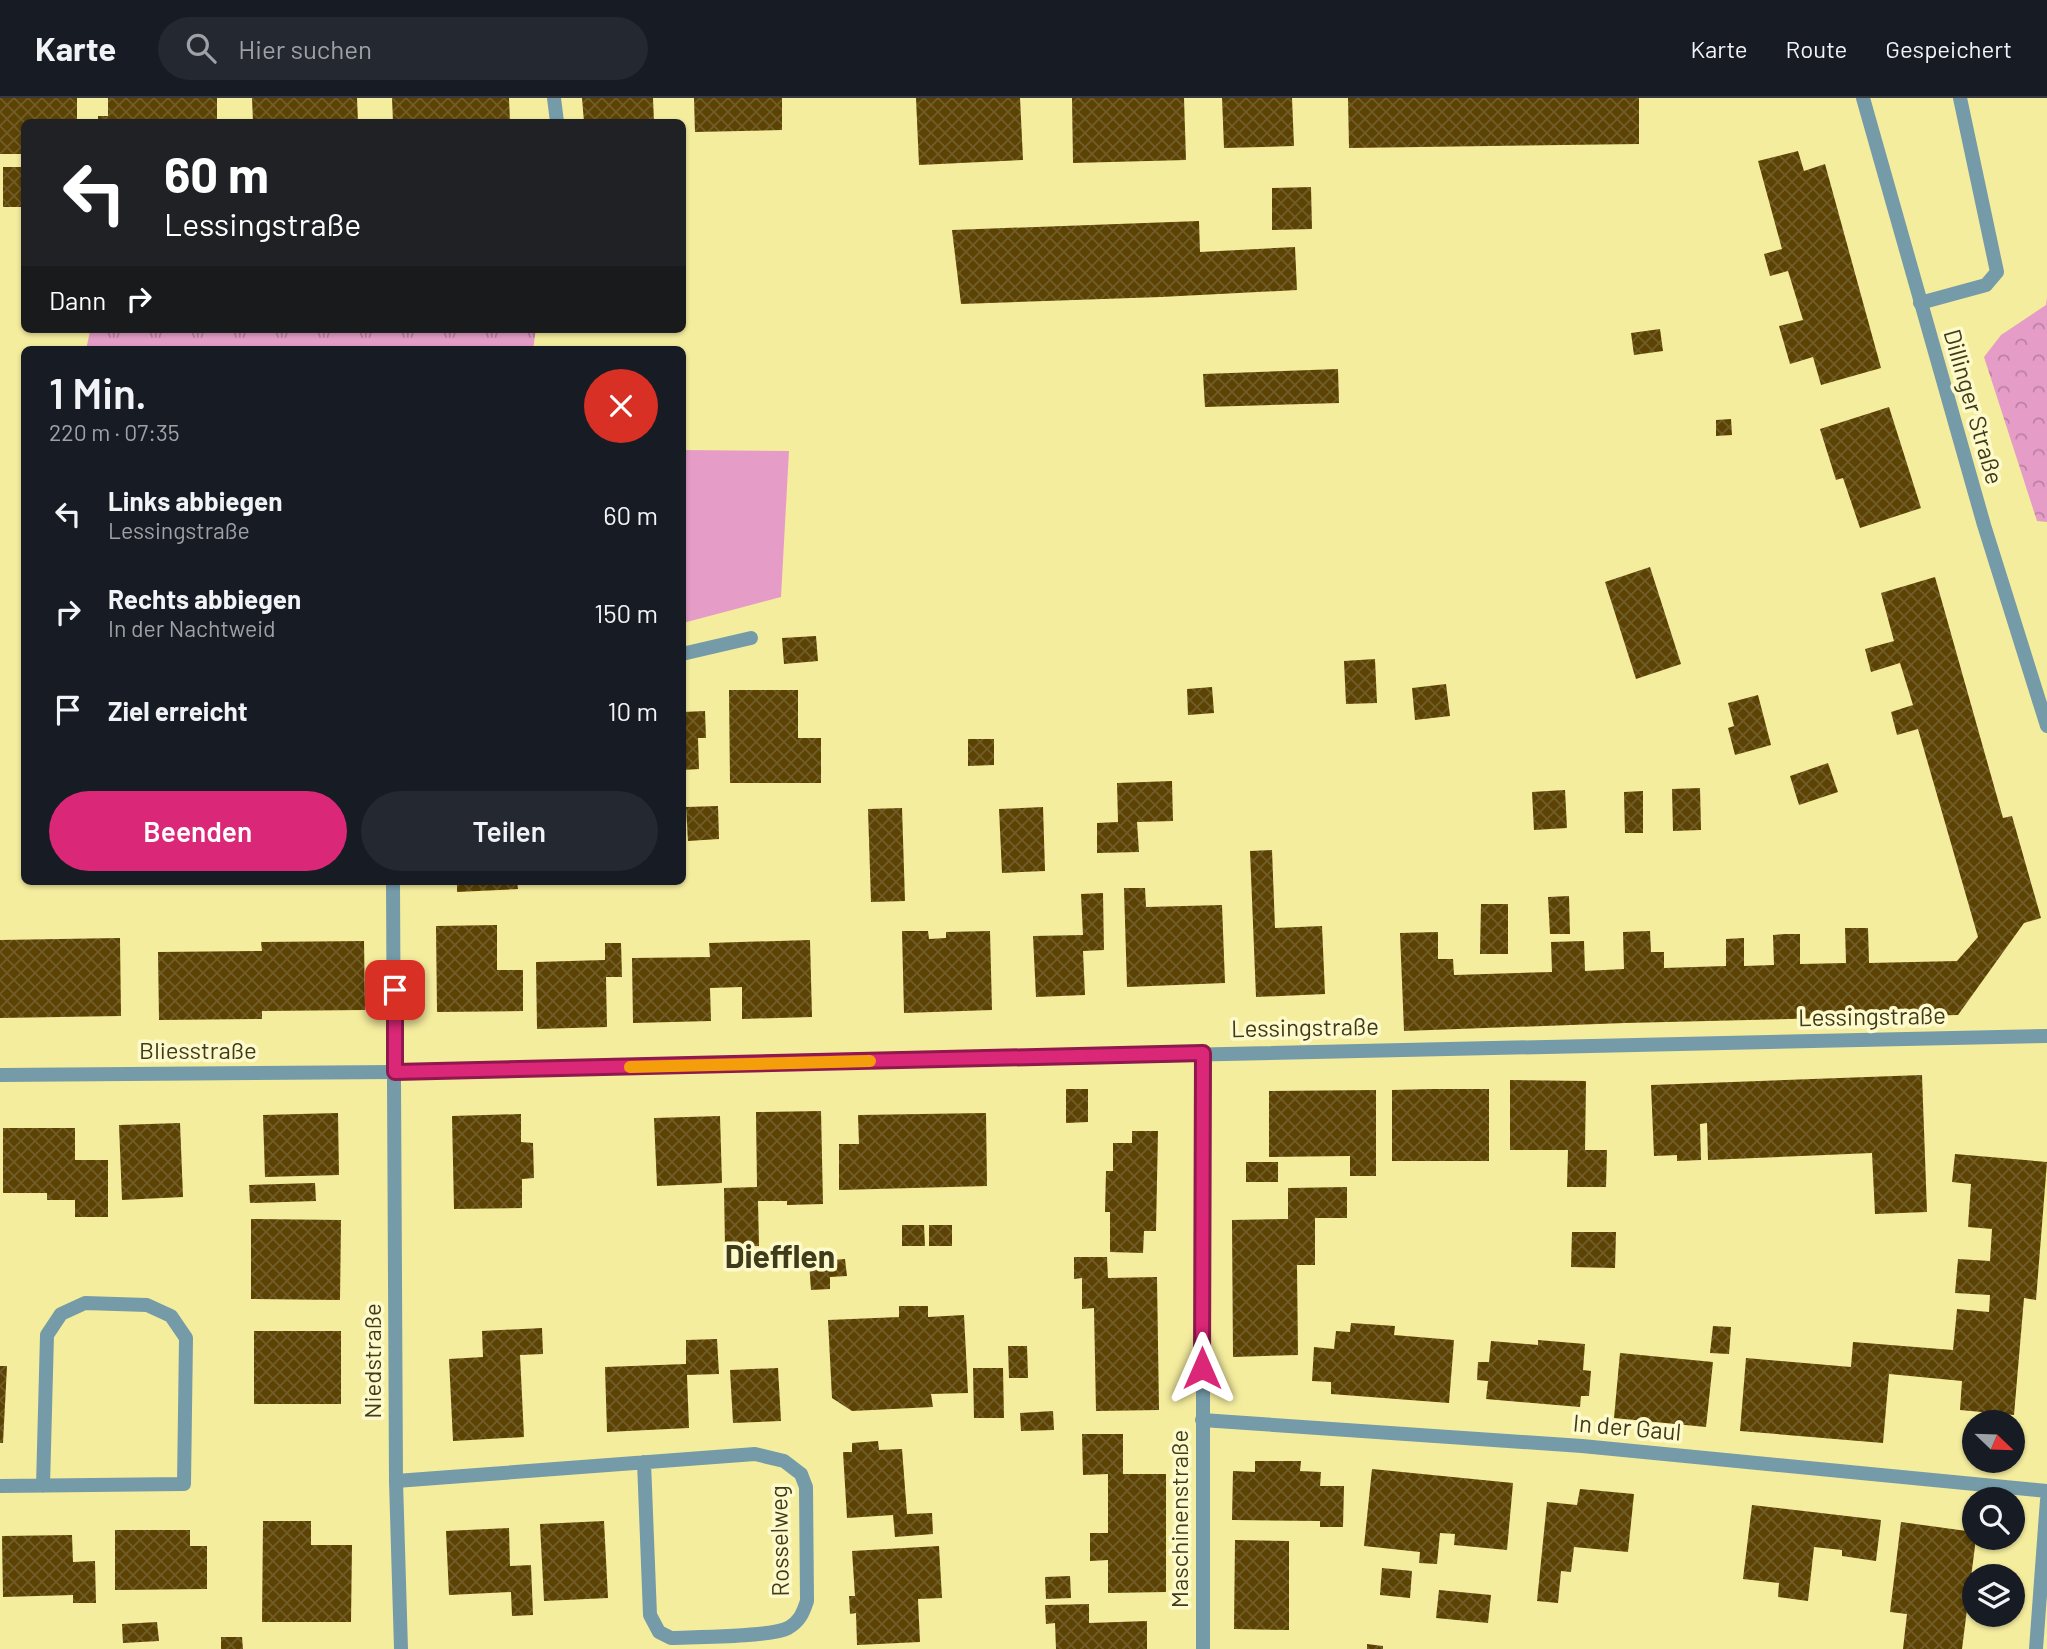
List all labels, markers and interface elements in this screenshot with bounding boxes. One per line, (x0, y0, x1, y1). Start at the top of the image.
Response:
search box (158, 17, 648, 80)
text: Karte (35, 28, 116, 68)
icon: search (182, 29, 220, 67)
text: Hier suchen (238, 33, 372, 64)
text: Karte (1690, 34, 1748, 63)
text: Route (1786, 34, 1847, 63)
text: Gespeichert (1885, 34, 2012, 63)
text: 60 m (164, 144, 269, 203)
icon: left (49, 147, 140, 238)
text: Lessingstraße (164, 204, 361, 242)
icon: right (120, 280, 158, 318)
text: Dann (49, 284, 106, 315)
street label: Dillinger Straße (1938, 326, 2010, 488)
text: 1 Min. (49, 367, 147, 417)
button: close (584, 369, 658, 443)
text: 220 m · 07:35 (49, 418, 180, 446)
text: Links abbiegen (108, 485, 282, 516)
icon: left (49, 495, 87, 533)
text: 60 m (603, 499, 658, 530)
text: Lessingstraße (108, 516, 250, 544)
text: Rechts abbiegen (108, 583, 301, 614)
icon: right (49, 593, 87, 631)
text: 150 m (594, 597, 658, 628)
text: In der Nachtweid (108, 614, 276, 642)
icon: arrive (49, 691, 87, 729)
text: Ziel erreicht (108, 695, 248, 726)
text: 10 m (608, 695, 658, 726)
button: Beenden (49, 791, 347, 871)
button: Teilen (361, 791, 658, 871)
pin (365, 960, 425, 1020)
icon: arrive (376, 971, 414, 1009)
street label: Lessingstraße (1798, 1000, 1946, 1031)
street label: Lessingstraße (1231, 1011, 1379, 1042)
street label: Bliesstraße (139, 1035, 257, 1064)
district label: Diefflen (725, 1236, 835, 1274)
street label: Niedstraße (357, 1303, 386, 1419)
position arrow (1165, 1331, 1239, 1405)
street label: In der Gaul (1572, 1407, 1682, 1446)
north arrow (1962, 1410, 2025, 1474)
map controls (1962, 1410, 2025, 1627)
street label: Maschinenstraße (1164, 1430, 1193, 1608)
street label: Rosselweg (763, 1485, 794, 1597)
button: search (1962, 1487, 2025, 1550)
button: layers (1962, 1564, 2025, 1627)

